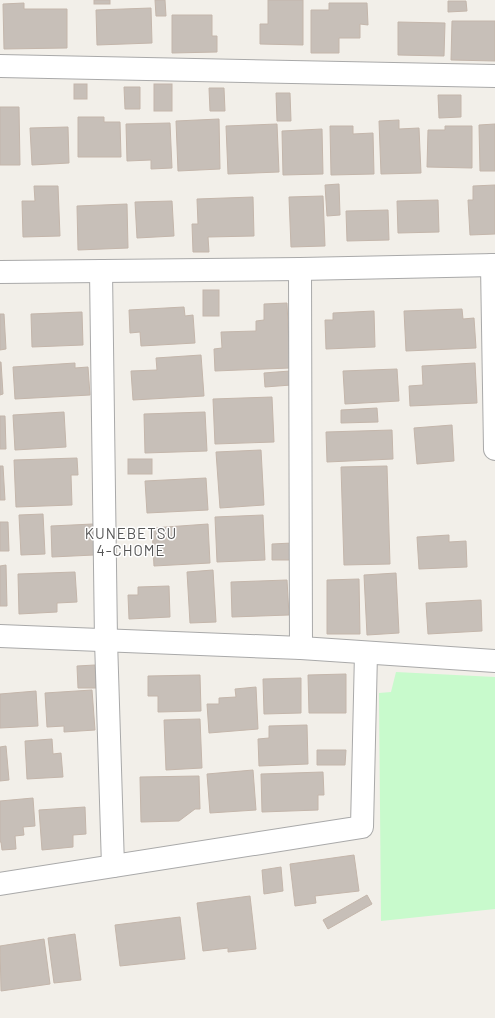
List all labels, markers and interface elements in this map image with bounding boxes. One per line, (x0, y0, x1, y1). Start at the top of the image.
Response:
district label: KUNEBETSU 4-CHOME (85, 524, 177, 559)

